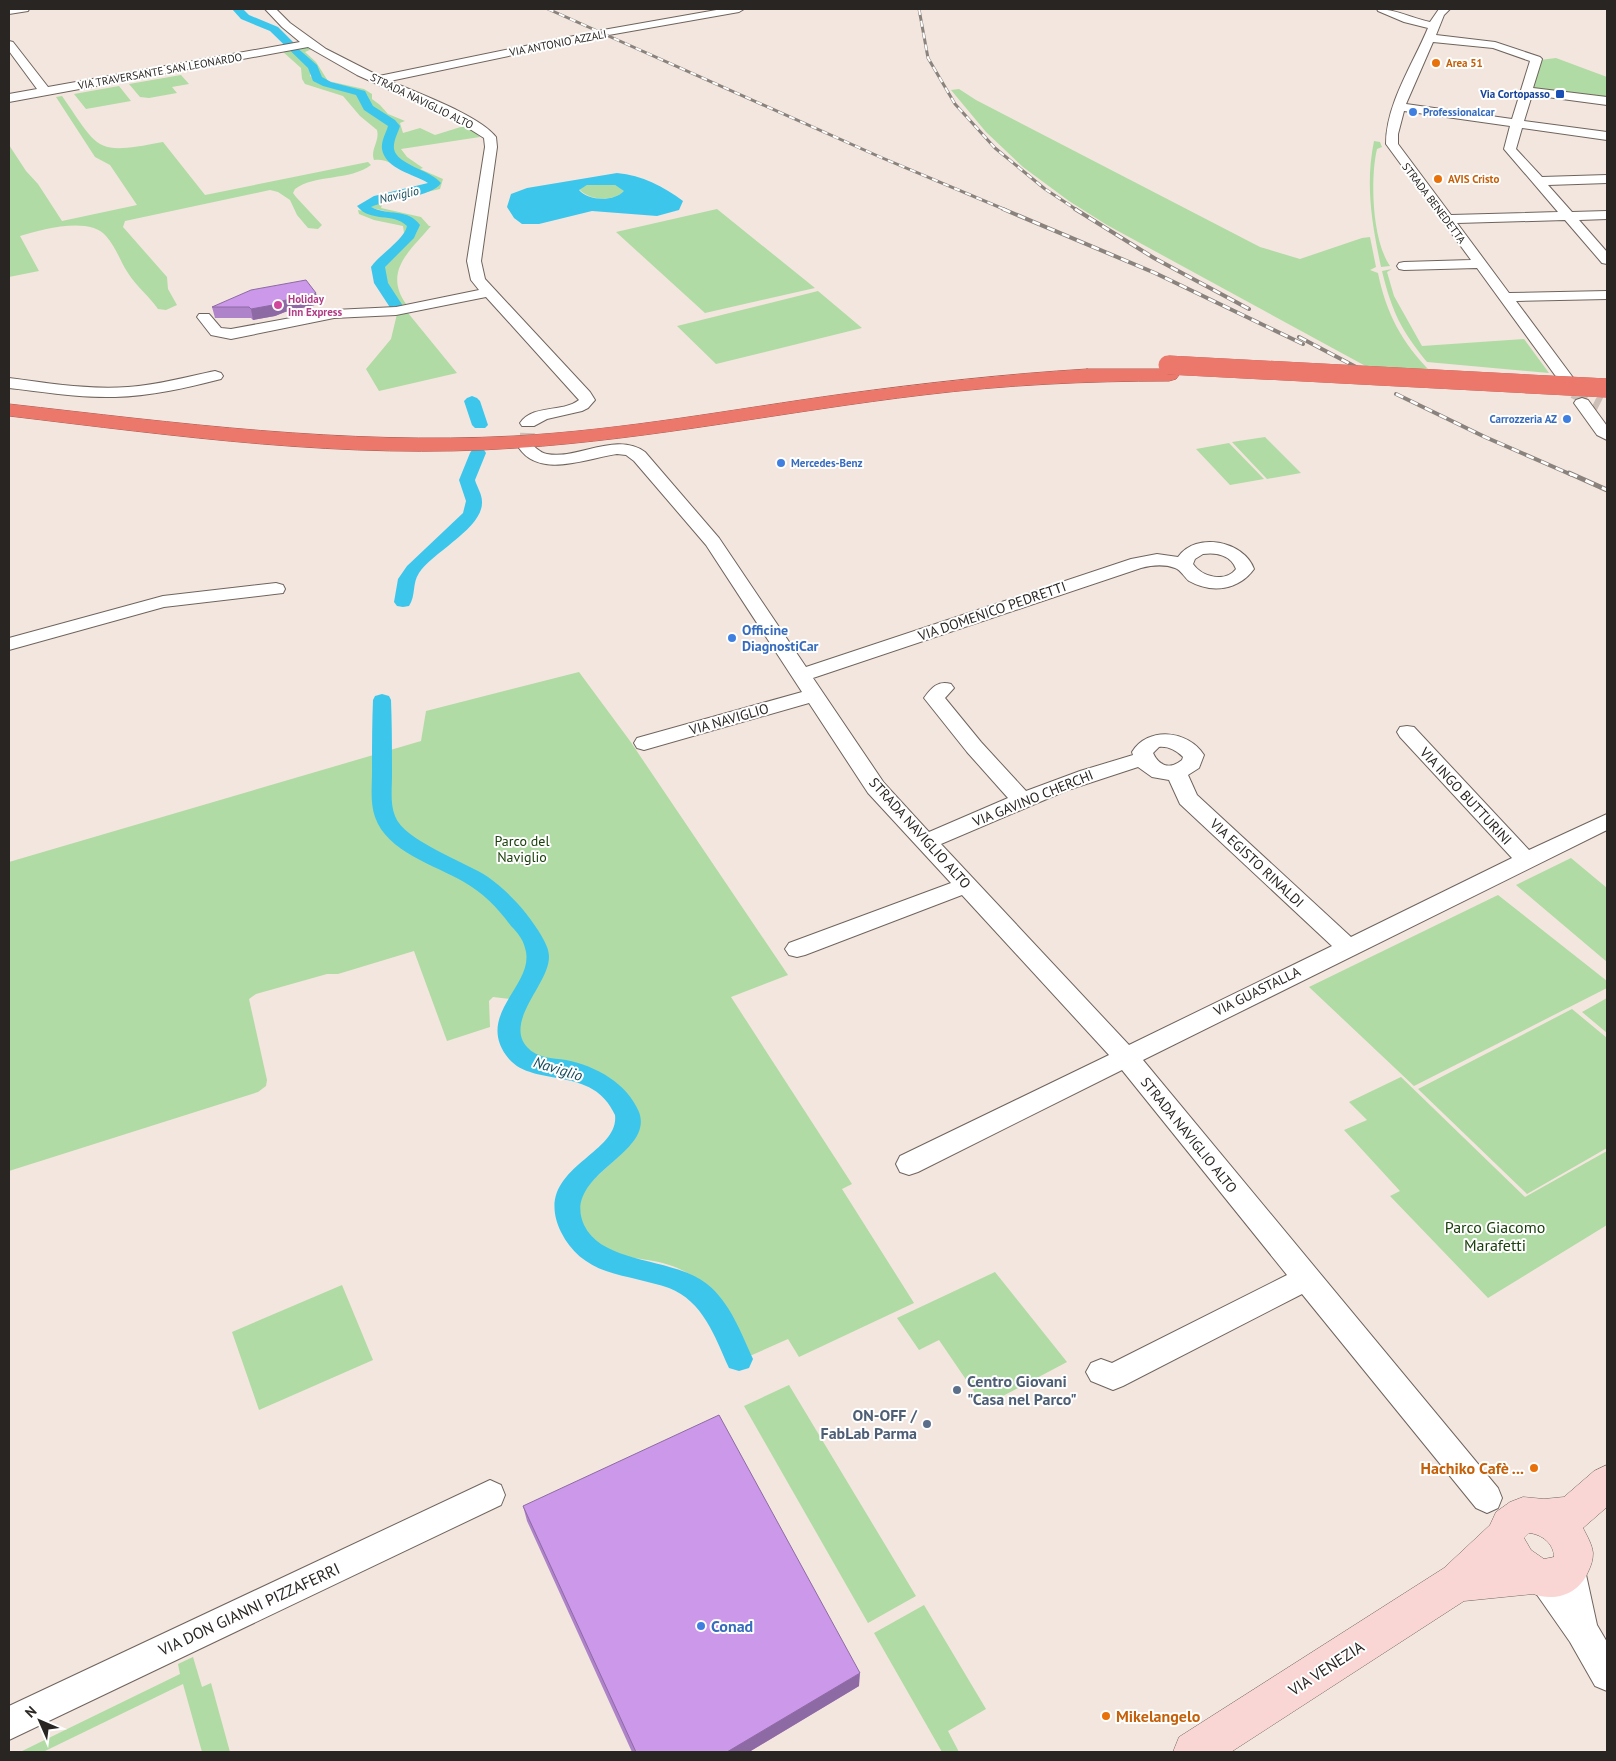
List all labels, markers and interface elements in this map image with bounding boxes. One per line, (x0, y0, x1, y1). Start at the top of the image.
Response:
street label: VIA ANTONIO AZZALI (507, 27, 608, 59)
street label: VIA TRAVERSANTE SAN LEONARDO (76, 50, 243, 93)
place label: Area 51 (1446, 56, 1483, 70)
marker: Area 51 (1430, 57, 1442, 69)
street label: STRADA NAVIGLIO ALTO (368, 70, 476, 132)
place label: Via Cortopasso (1479, 87, 1550, 101)
marker: Via Cortopasso (1554, 88, 1566, 100)
place label: Professionalcar (1423, 105, 1495, 119)
marker: Professionalcar (1407, 106, 1419, 118)
street label: STRADA BENEDETTA (1399, 160, 1469, 247)
place label: AVIS Cristo (1448, 172, 1499, 186)
marker: AVIS Cristo (1432, 173, 1444, 185)
water label: Naviglio (378, 183, 420, 206)
place label: Holiday Inn Express (288, 292, 342, 319)
marker: Holiday Inn Express (272, 299, 284, 311)
place label: Carrozzeria AZ (1489, 412, 1557, 426)
marker: Carrozzeria AZ (1561, 413, 1573, 425)
place label: Mercedes-Benz (791, 456, 863, 470)
marker: Mercedes-Benz (775, 457, 787, 469)
street label: VIA DOMENICO PEDRETTI (915, 577, 1068, 645)
place label: Officine DiagnostiCar (742, 621, 819, 655)
marker: Officine DiagnostiCar (726, 632, 738, 644)
street label: VIA NAVIGLIO (686, 699, 771, 739)
street label: VIA INGO BUTTURINI (1415, 743, 1516, 849)
street label: VIA GAVINO CHERCHI (969, 766, 1096, 831)
street label: STRADA NAVIGLIO ALTO (865, 774, 975, 892)
street label: VIA EGISTO RINALDI (1206, 814, 1308, 911)
park label: Parco del Naviglio (494, 832, 550, 866)
street label: VIA GUASTALLA (1210, 962, 1304, 1020)
water label: Naviglio (531, 1052, 585, 1085)
street label: STRADA NAVIGLIO ALTO (1137, 1074, 1241, 1196)
park label: Parco Giacomo Marafetti (1445, 1217, 1545, 1255)
place label: Centro Giovani "Casa nel Parco" (967, 1371, 1077, 1409)
marker: Centro Giovani "Casa nel Parco" (951, 1384, 963, 1396)
place label: ON-OFF / FabLab Parma (821, 1405, 917, 1443)
marker: ON-OFF / FabLab Parma (921, 1418, 933, 1430)
place label: Hachiko Cafè ... (1421, 1458, 1524, 1478)
marker: Hachiko Cafè ... (1528, 1462, 1540, 1474)
street label: VIA DON GIANNI PIZZAFERRI (154, 1558, 343, 1660)
place label: Conad (711, 1616, 753, 1636)
marker: Conad (695, 1620, 707, 1632)
street label: VIA VENEZIA (1284, 1636, 1368, 1700)
north arrow (15, 1696, 65, 1746)
text: N (21, 1702, 40, 1721)
place label: Mikelangelo (1116, 1706, 1201, 1726)
marker: Mikelangelo (1100, 1710, 1112, 1722)

